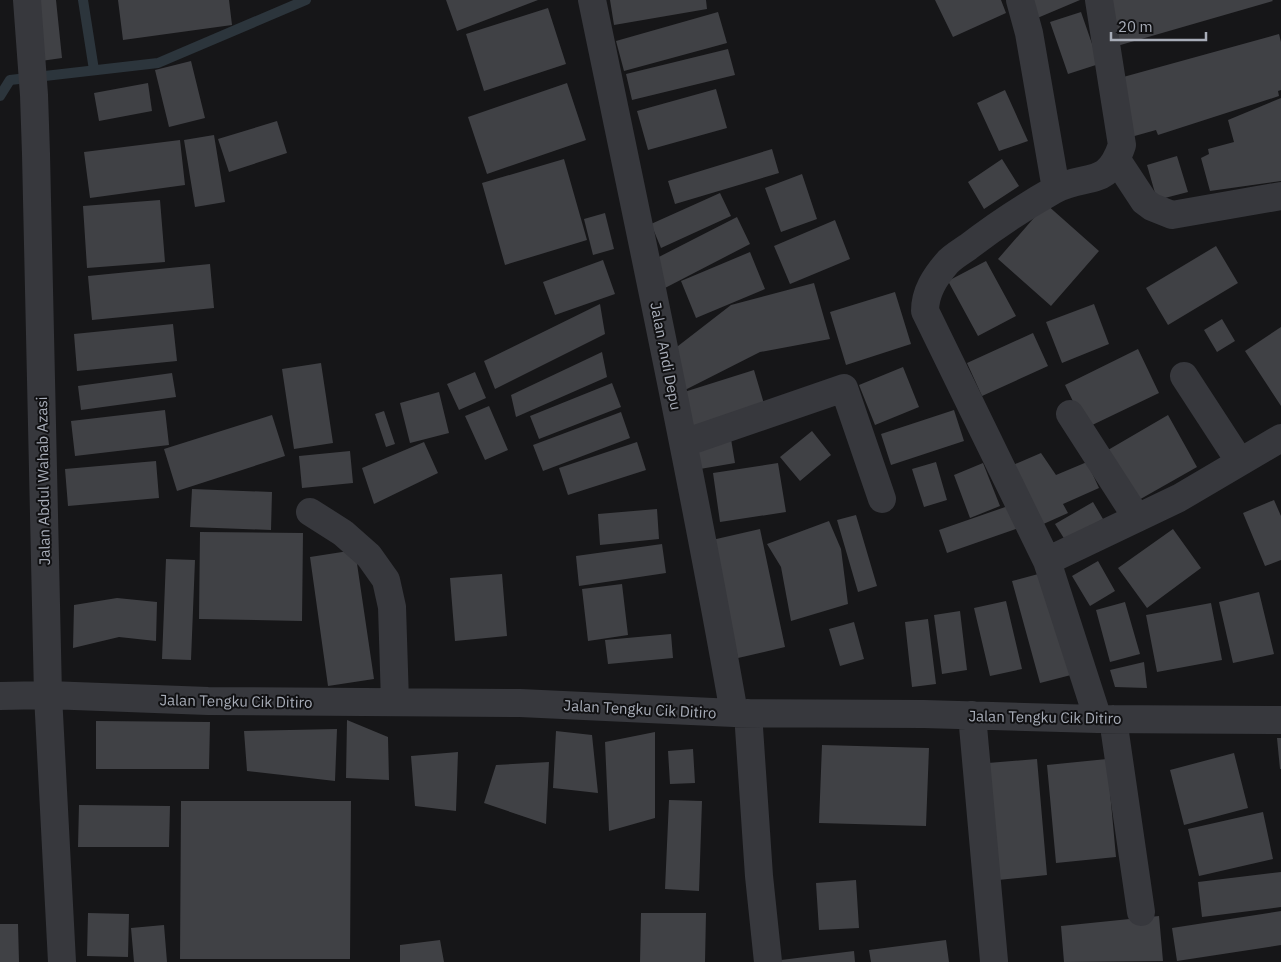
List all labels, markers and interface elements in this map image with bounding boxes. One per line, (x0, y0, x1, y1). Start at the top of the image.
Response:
scale bar (1111, 10, 1206, 42)
text: 20 m (1118, 17, 1153, 36)
street label: Jalan Andi Depu (646, 300, 686, 412)
street label: Jalan Abdul Wahab Azasi (32, 396, 54, 566)
street label: Jalan Tengku Cik Ditiro (159, 690, 313, 712)
street label: Jalan Tengku Cik Ditiro (563, 696, 717, 722)
street label: Jalan Tengku Cik Ditiro (968, 706, 1122, 728)

